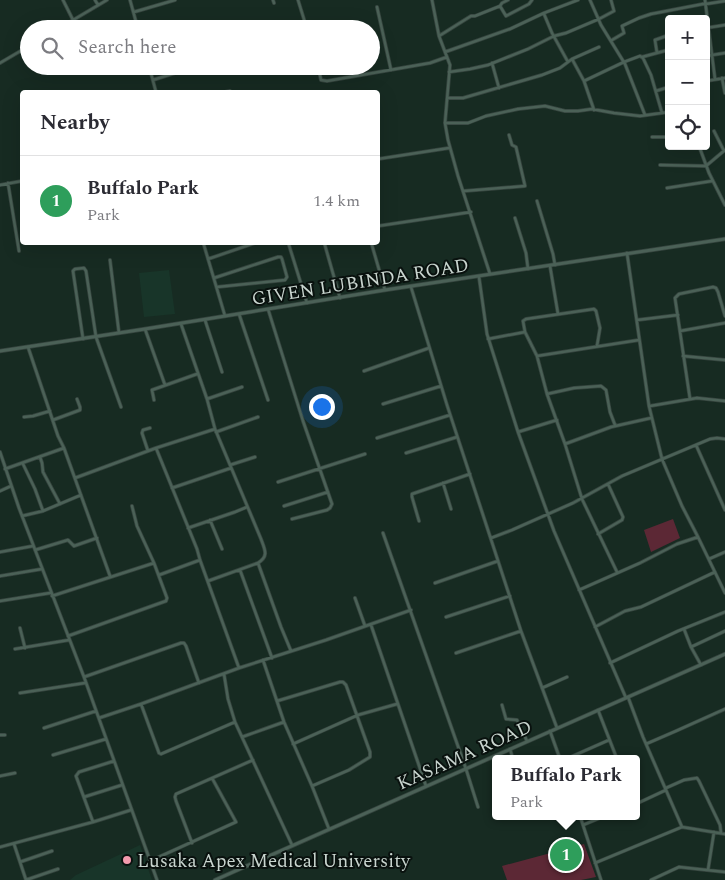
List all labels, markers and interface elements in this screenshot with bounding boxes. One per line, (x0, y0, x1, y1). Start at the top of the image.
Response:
map controls (665, 15, 710, 150)
button: + (665, 15, 710, 60)
search box (20, 20, 380, 75)
text: Search here (78, 33, 177, 62)
icon: search (38, 34, 66, 62)
button: − (665, 60, 710, 105)
button: locate (665, 105, 710, 150)
text: Nearby (40, 107, 110, 139)
text: Buffalo Park (87, 174, 199, 203)
text: 1 (52, 189, 60, 213)
text: 1.4 km (313, 189, 360, 213)
text: Park (87, 203, 120, 227)
street label: GIVEN LUBINDA ROAD (250, 251, 471, 314)
your location (309, 394, 335, 420)
street label: KASAMA ROAD (392, 713, 537, 798)
popup (492, 755, 640, 820)
text: Buffalo Park (510, 761, 622, 790)
text: Park (510, 790, 543, 814)
pin: 1 (550, 836, 582, 874)
place label: Lusaka Apex Medical University (137, 847, 411, 876)
marker: Lusaka Apex Medical University (121, 854, 133, 866)

